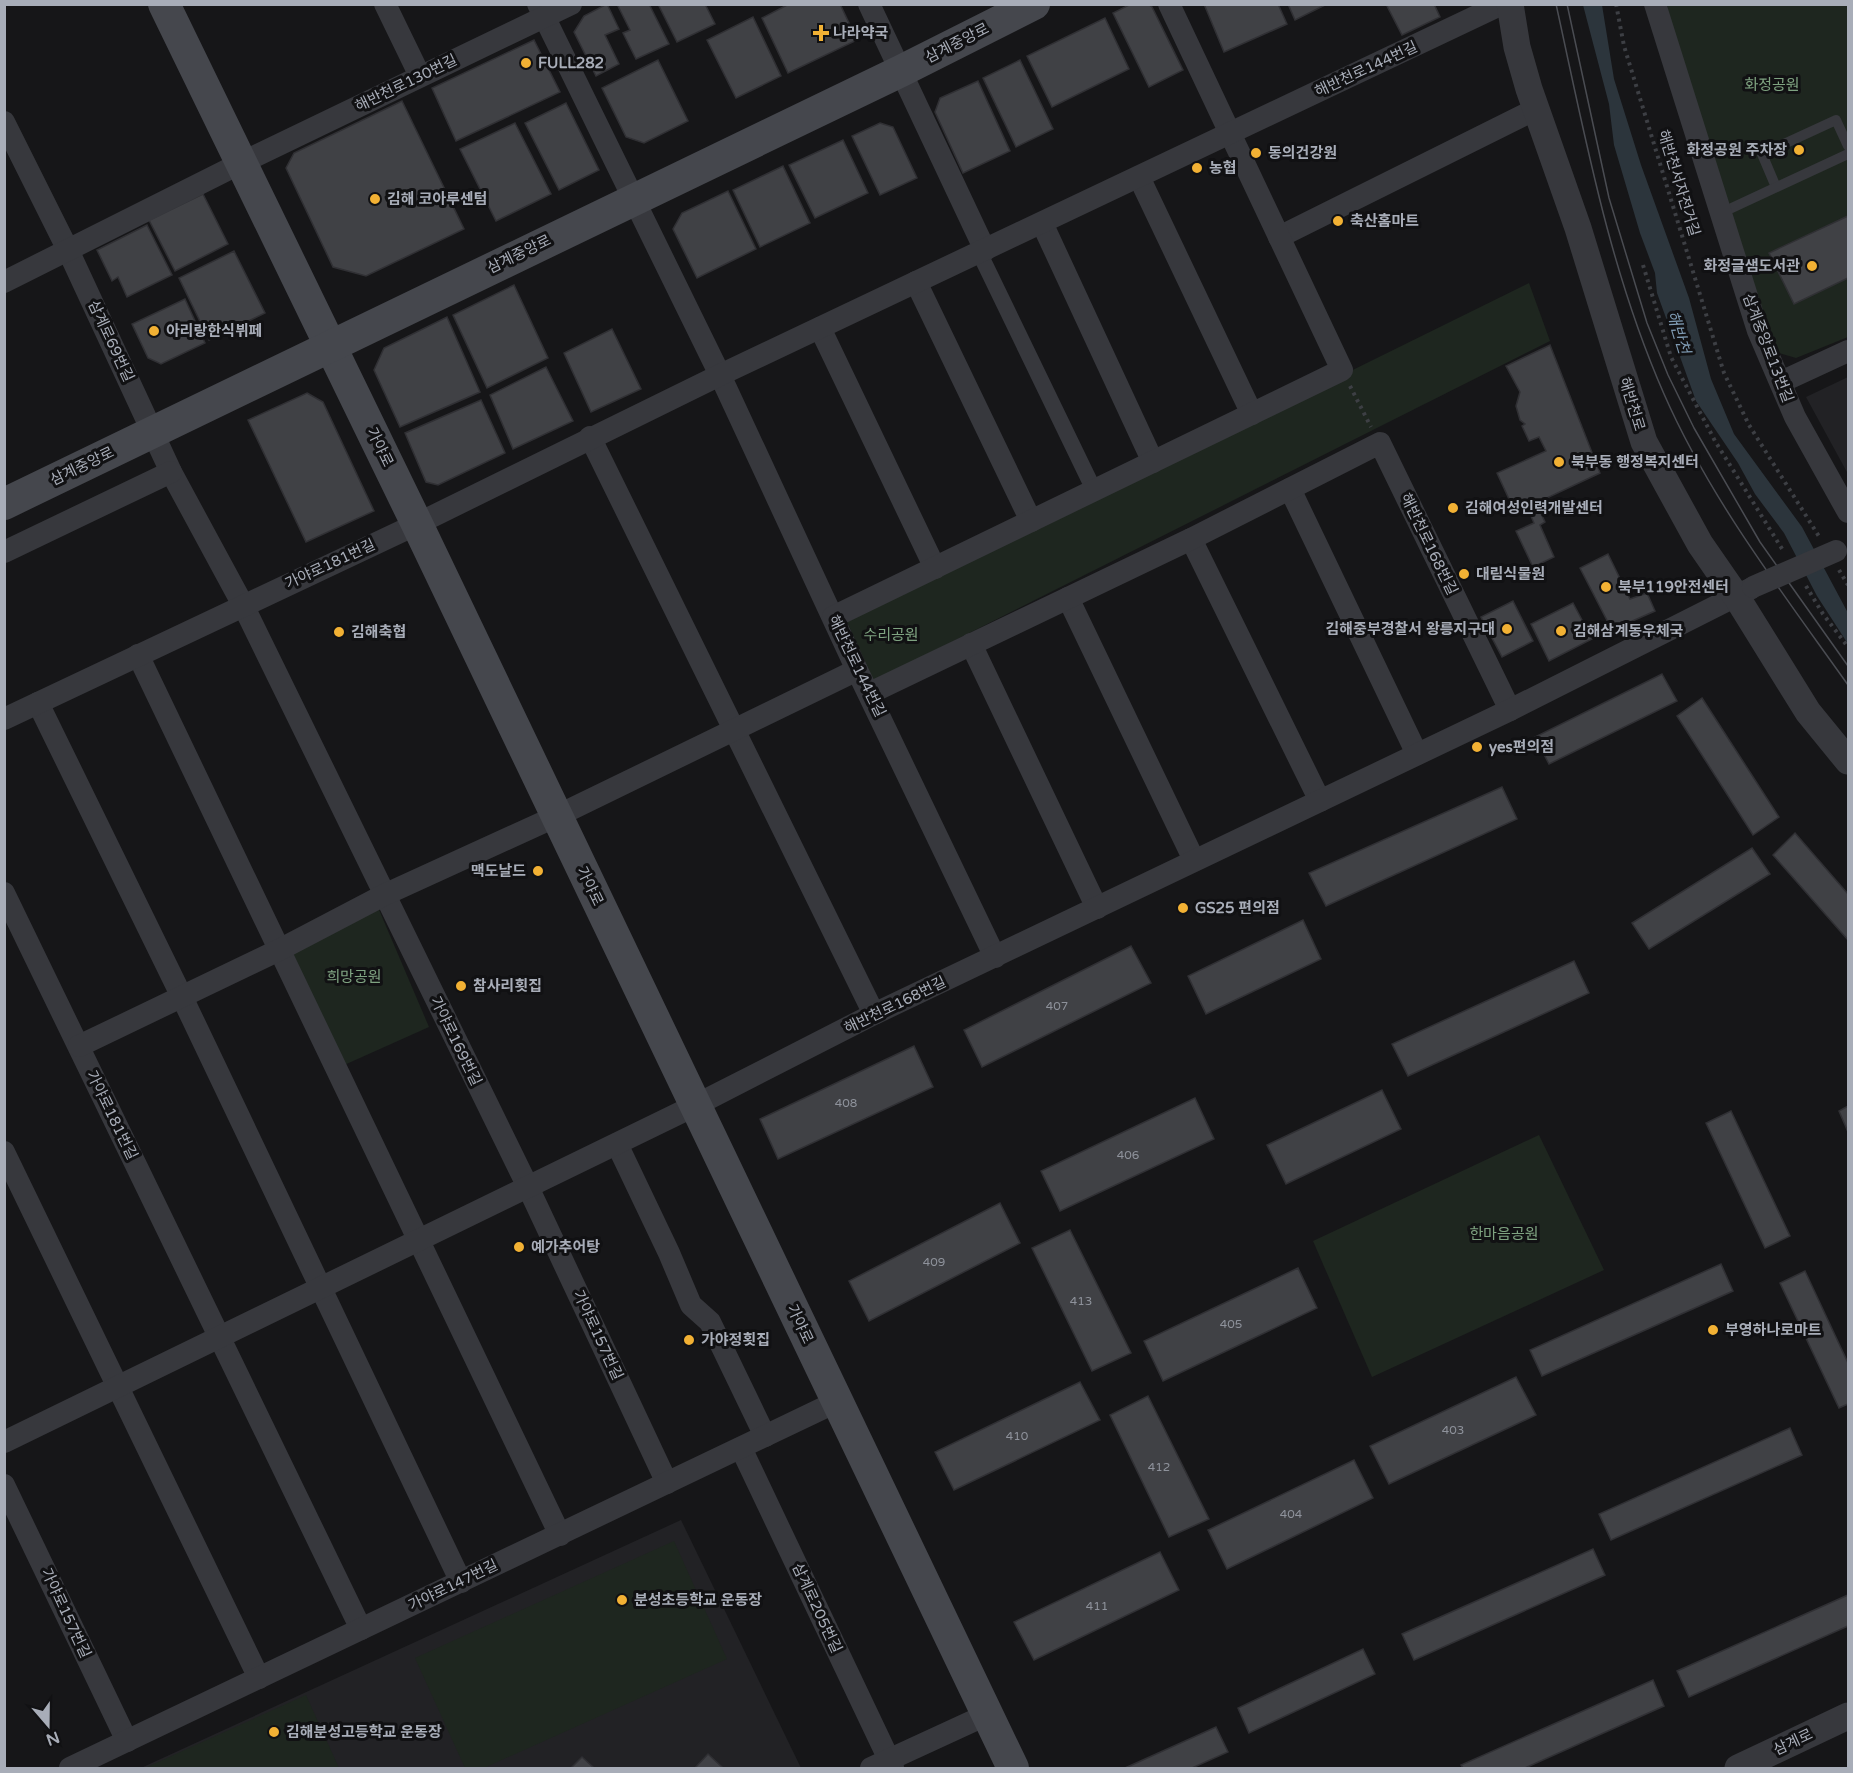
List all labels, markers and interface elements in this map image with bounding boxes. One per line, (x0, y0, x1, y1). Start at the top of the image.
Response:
street label: 삼계중앙로 (922, 19, 992, 67)
place label: 나라약국 (833, 24, 888, 42)
marker: 나라약국 (814, 26, 828, 40)
street label: 해반천로144번길 (1312, 37, 1420, 101)
street label: 해반천로130번길 (352, 51, 460, 115)
place label: FULL282 (538, 54, 604, 72)
marker: FULL282 (519, 56, 533, 70)
park label: 화정공원 (1744, 76, 1800, 94)
street label: 해반천서자전거길 (1654, 128, 1704, 238)
place label: 화정공원 주차장 (1686, 141, 1787, 159)
marker: 화정공원 주차장 (1792, 143, 1806, 157)
place label: 동의건강원 (1268, 144, 1337, 162)
marker: 동의건강원 (1249, 146, 1263, 160)
place label: 농협 (1209, 159, 1237, 177)
marker: 농협 (1190, 161, 1204, 175)
place label: 김해 코아루센텀 (387, 190, 488, 208)
marker: 김해 코아루센텀 (368, 192, 382, 206)
place label: 축산홈마트 (1350, 212, 1419, 230)
marker: 축산홈마트 (1331, 214, 1345, 228)
street label: 삼계중앙로 (484, 231, 554, 277)
place label: 화정글샘도서관 (1703, 257, 1800, 275)
marker: 화정글샘도서관 (1805, 259, 1819, 273)
street label: 삼계중앙로13번길 (1739, 291, 1797, 405)
street label: 삼계로69번길 (84, 297, 138, 385)
water label: 해반천 (1662, 308, 1695, 359)
place label: 아리랑한식뷔페 (166, 322, 263, 340)
marker: 아리랑한식뷔페 (147, 324, 161, 338)
street label: 해반천로 (1615, 375, 1649, 433)
street label: 가야로 (363, 424, 397, 470)
street label: 삼계중앙로 (47, 443, 117, 489)
place label: 북부동 행정복지센터 (1571, 453, 1699, 471)
marker: 북부동 행정복지센터 (1552, 455, 1566, 469)
street label: 해반천로168번길 (1397, 490, 1461, 598)
place label: 김해여성인력개발센터 (1465, 499, 1603, 517)
marker: 김해여성인력개발센터 (1446, 501, 1460, 515)
street label: 가야로181번길 (282, 535, 378, 593)
place label: 대림식물원 (1476, 565, 1545, 583)
marker: 대림식물원 (1457, 567, 1471, 581)
place label: 북부119안전센터 (1618, 578, 1729, 596)
marker: 북부119안전센터 (1599, 580, 1613, 594)
street label: 해반천로144번길 (825, 612, 889, 720)
place label: 김해중부경찰서 왕릉지구대 (1325, 620, 1495, 638)
marker: 김해중부경찰서 왕릉지구대 (1500, 622, 1514, 636)
place label: 김해삼계동우체국 (1573, 622, 1684, 640)
place label: 김해축협 (351, 623, 406, 641)
marker: 김해삼계동우체국 (1554, 624, 1568, 638)
marker: 김해축협 (332, 625, 346, 639)
park label: 수리공원 (863, 626, 919, 644)
place label: yes편의점 (1489, 738, 1554, 757)
marker: yes편의점 (1470, 740, 1484, 754)
place label: 맥도날드 (471, 862, 526, 880)
street label: 가야로 (573, 863, 607, 909)
marker: 맥도날드 (531, 864, 545, 878)
place label: GS25 편의점 (1195, 899, 1280, 917)
marker: GS25 편의점 (1176, 901, 1190, 915)
park label: 희망공원 (326, 968, 382, 986)
street label: 해반천로168번길 (841, 973, 949, 1037)
place label: 참사리횟집 (473, 977, 542, 995)
marker: 참사리횟집 (454, 979, 468, 993)
street label: 가야로169번길 (427, 993, 485, 1089)
house number: 407 (1046, 999, 1068, 1013)
street label: 가야로181번길 (83, 1067, 141, 1163)
house number: 408 (835, 1096, 857, 1110)
house number: 406 (1117, 1148, 1139, 1162)
park label: 한마음공원 (1469, 1225, 1539, 1243)
place label: 예가추어탕 (531, 1238, 600, 1256)
marker: 예가추어탕 (512, 1240, 526, 1254)
house number: 409 (923, 1255, 945, 1269)
street label: 가야로157번길 (569, 1287, 627, 1383)
house number: 413 (1070, 1294, 1092, 1308)
street label: 가야로 (783, 1301, 817, 1347)
house number: 405 (1220, 1317, 1242, 1331)
place label: 부영하나로마트 (1725, 1321, 1822, 1339)
marker: 부영하나로마트 (1706, 1323, 1720, 1337)
place label: 가야정횟집 (701, 1331, 770, 1349)
marker: 가야정횟집 (682, 1333, 696, 1347)
house number: 403 (1442, 1423, 1464, 1437)
house number: 410 (1006, 1429, 1029, 1443)
house number: 412 (1148, 1460, 1170, 1474)
house number: 404 (1280, 1507, 1303, 1521)
street label: 가야로147번길 (405, 1556, 501, 1614)
street label: 삼계로205번길 (788, 1560, 846, 1656)
street label: 가야로157번길 (37, 1565, 95, 1661)
place label: 분성초등학교 운동장 (634, 1591, 762, 1609)
marker: 분성초등학교 운동장 (615, 1593, 629, 1607)
house number: 411 (1086, 1599, 1108, 1613)
north arrow (18, 1695, 78, 1755)
place label: 김해분성고등학교 운동장 (286, 1723, 442, 1741)
marker: 김해분성고등학교 운동장 (267, 1725, 281, 1739)
street label: 삼계로 (1770, 1725, 1816, 1759)
text: N (43, 1727, 62, 1750)

